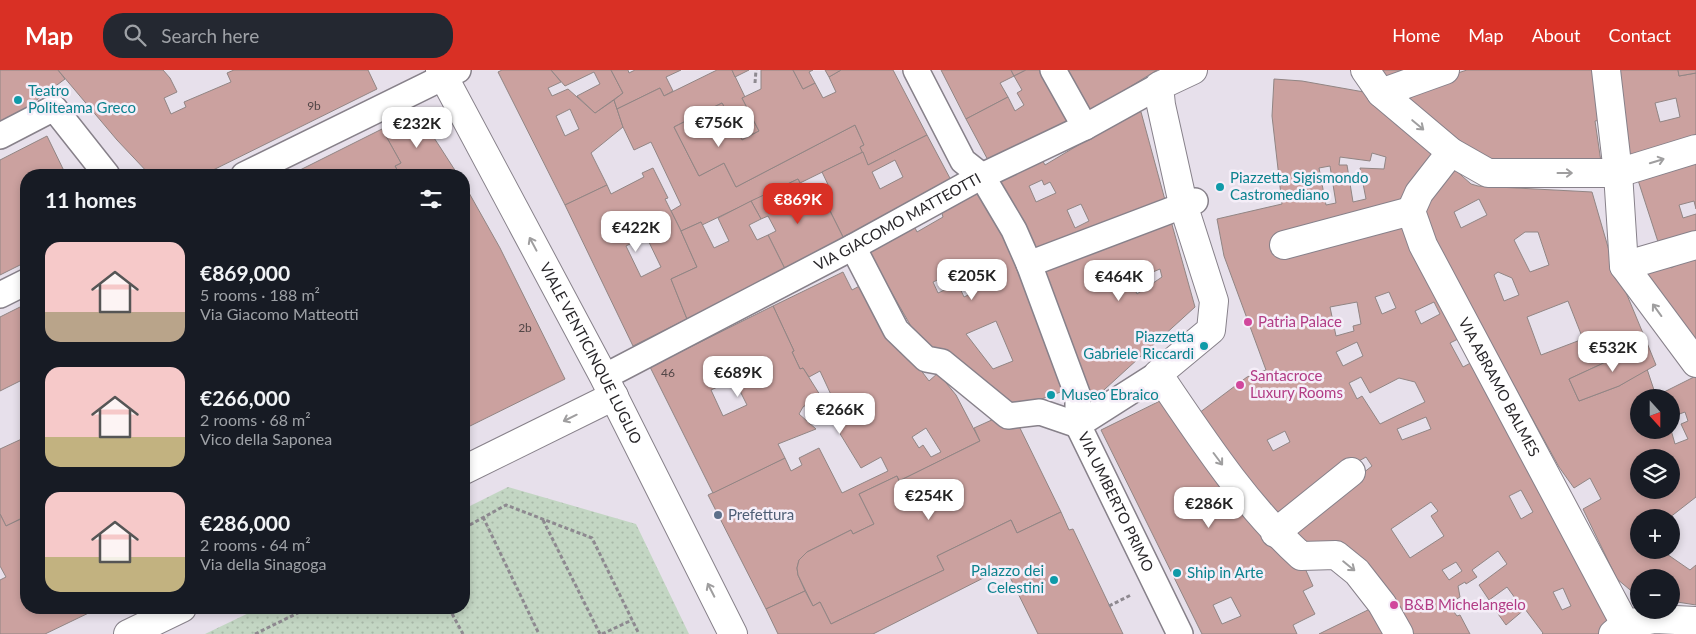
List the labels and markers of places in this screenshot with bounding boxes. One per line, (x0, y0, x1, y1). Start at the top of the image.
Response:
place label: Teatro Politeama Greco (28, 81, 136, 116)
marker: Teatro Politeama Greco (12, 94, 24, 106)
pin: €232K (382, 106, 452, 149)
pin: €756K (684, 106, 754, 148)
place label: Piazzetta Sigismondo Castromediano (1230, 168, 1369, 203)
marker: Piazzetta Sigismondo Castromediano (1214, 181, 1226, 193)
pin: €869K (763, 182, 833, 225)
pin: €422K (601, 210, 671, 253)
pin: €205K (937, 258, 1007, 301)
pin: €464K (1084, 260, 1154, 302)
place label: Patria Palace (1258, 312, 1342, 330)
marker: Patria Palace (1242, 316, 1254, 328)
place label: Piazzetta Gabriele Riccardi (1083, 327, 1194, 362)
pin: €532K (1578, 330, 1648, 373)
marker: Piazzetta Gabriele Riccardi (1198, 340, 1210, 352)
pin: €689K (703, 356, 773, 398)
place label: Santacroce Luxury Rooms (1250, 366, 1343, 401)
marker: Santacroce Luxury Rooms (1234, 379, 1246, 391)
place label: Museo Ebraico (1061, 385, 1159, 403)
marker: Museo Ebraico (1045, 389, 1057, 401)
pin: €266K (805, 392, 875, 435)
pin: €254K (894, 478, 964, 521)
pin: €286K (1174, 486, 1244, 529)
place label: Prefettura (728, 505, 794, 523)
marker: Prefettura (712, 509, 724, 521)
place label: Palazzo dei Celestini (971, 561, 1044, 596)
place label: Ship in Arte (1187, 563, 1263, 581)
marker: Ship in Arte (1171, 567, 1183, 579)
marker: Palazzo dei Celestini (1048, 574, 1060, 586)
place label: B&B Michelangelo (1404, 595, 1526, 613)
marker: B&B Michelangelo (1388, 599, 1400, 611)

